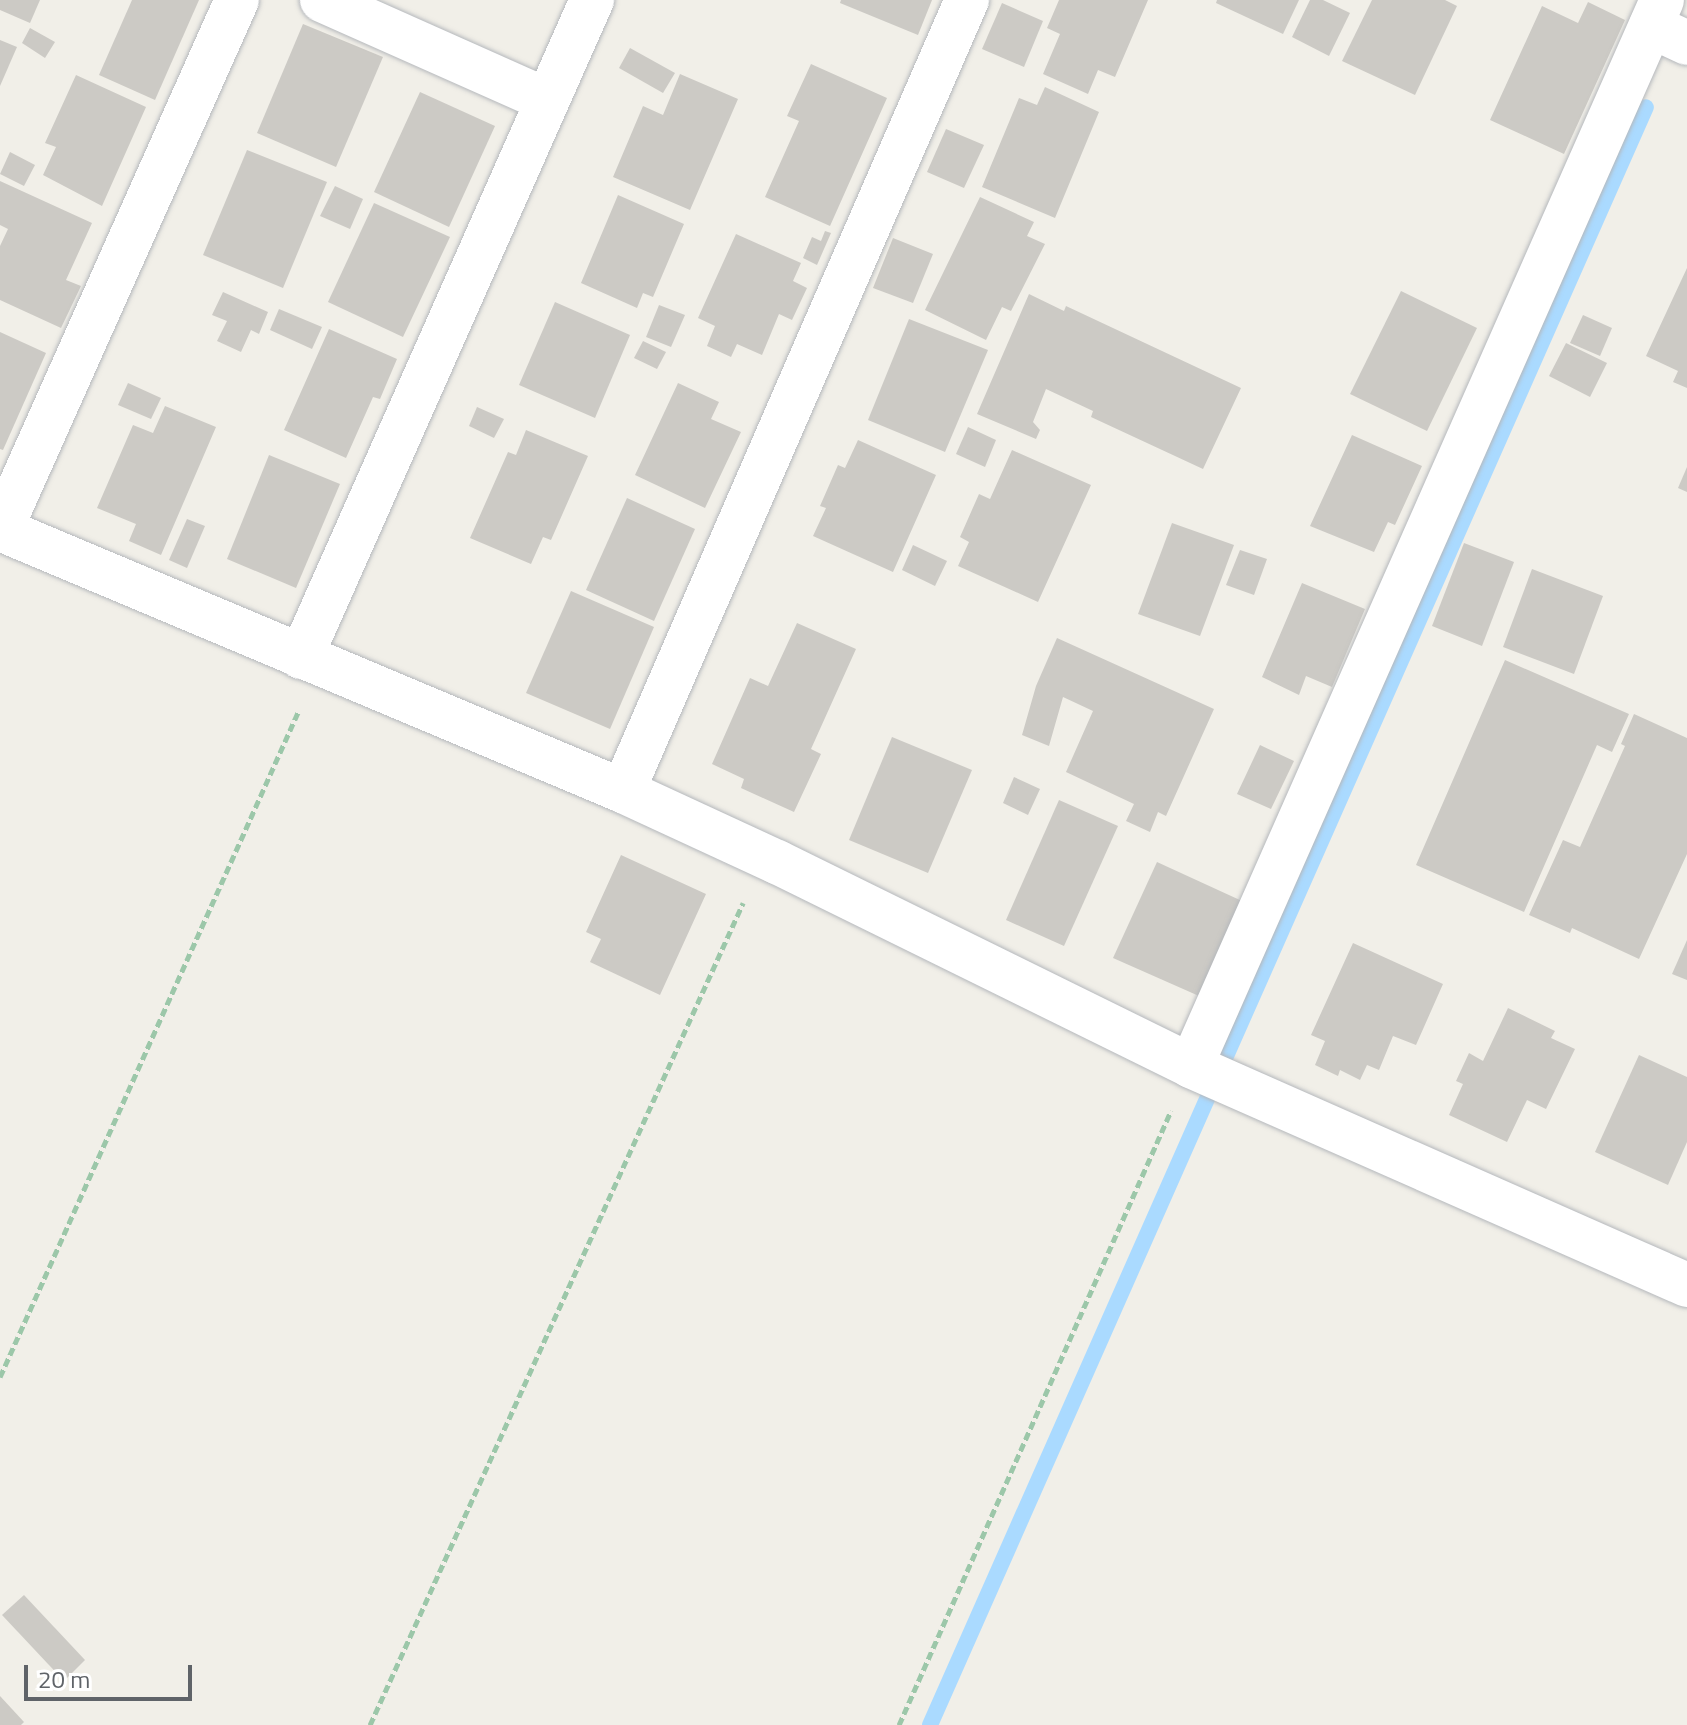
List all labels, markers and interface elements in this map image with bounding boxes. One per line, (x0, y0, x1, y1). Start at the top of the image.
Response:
scale bar (28, 1649, 196, 1699)
text: 20 m (38, 1661, 90, 1697)

